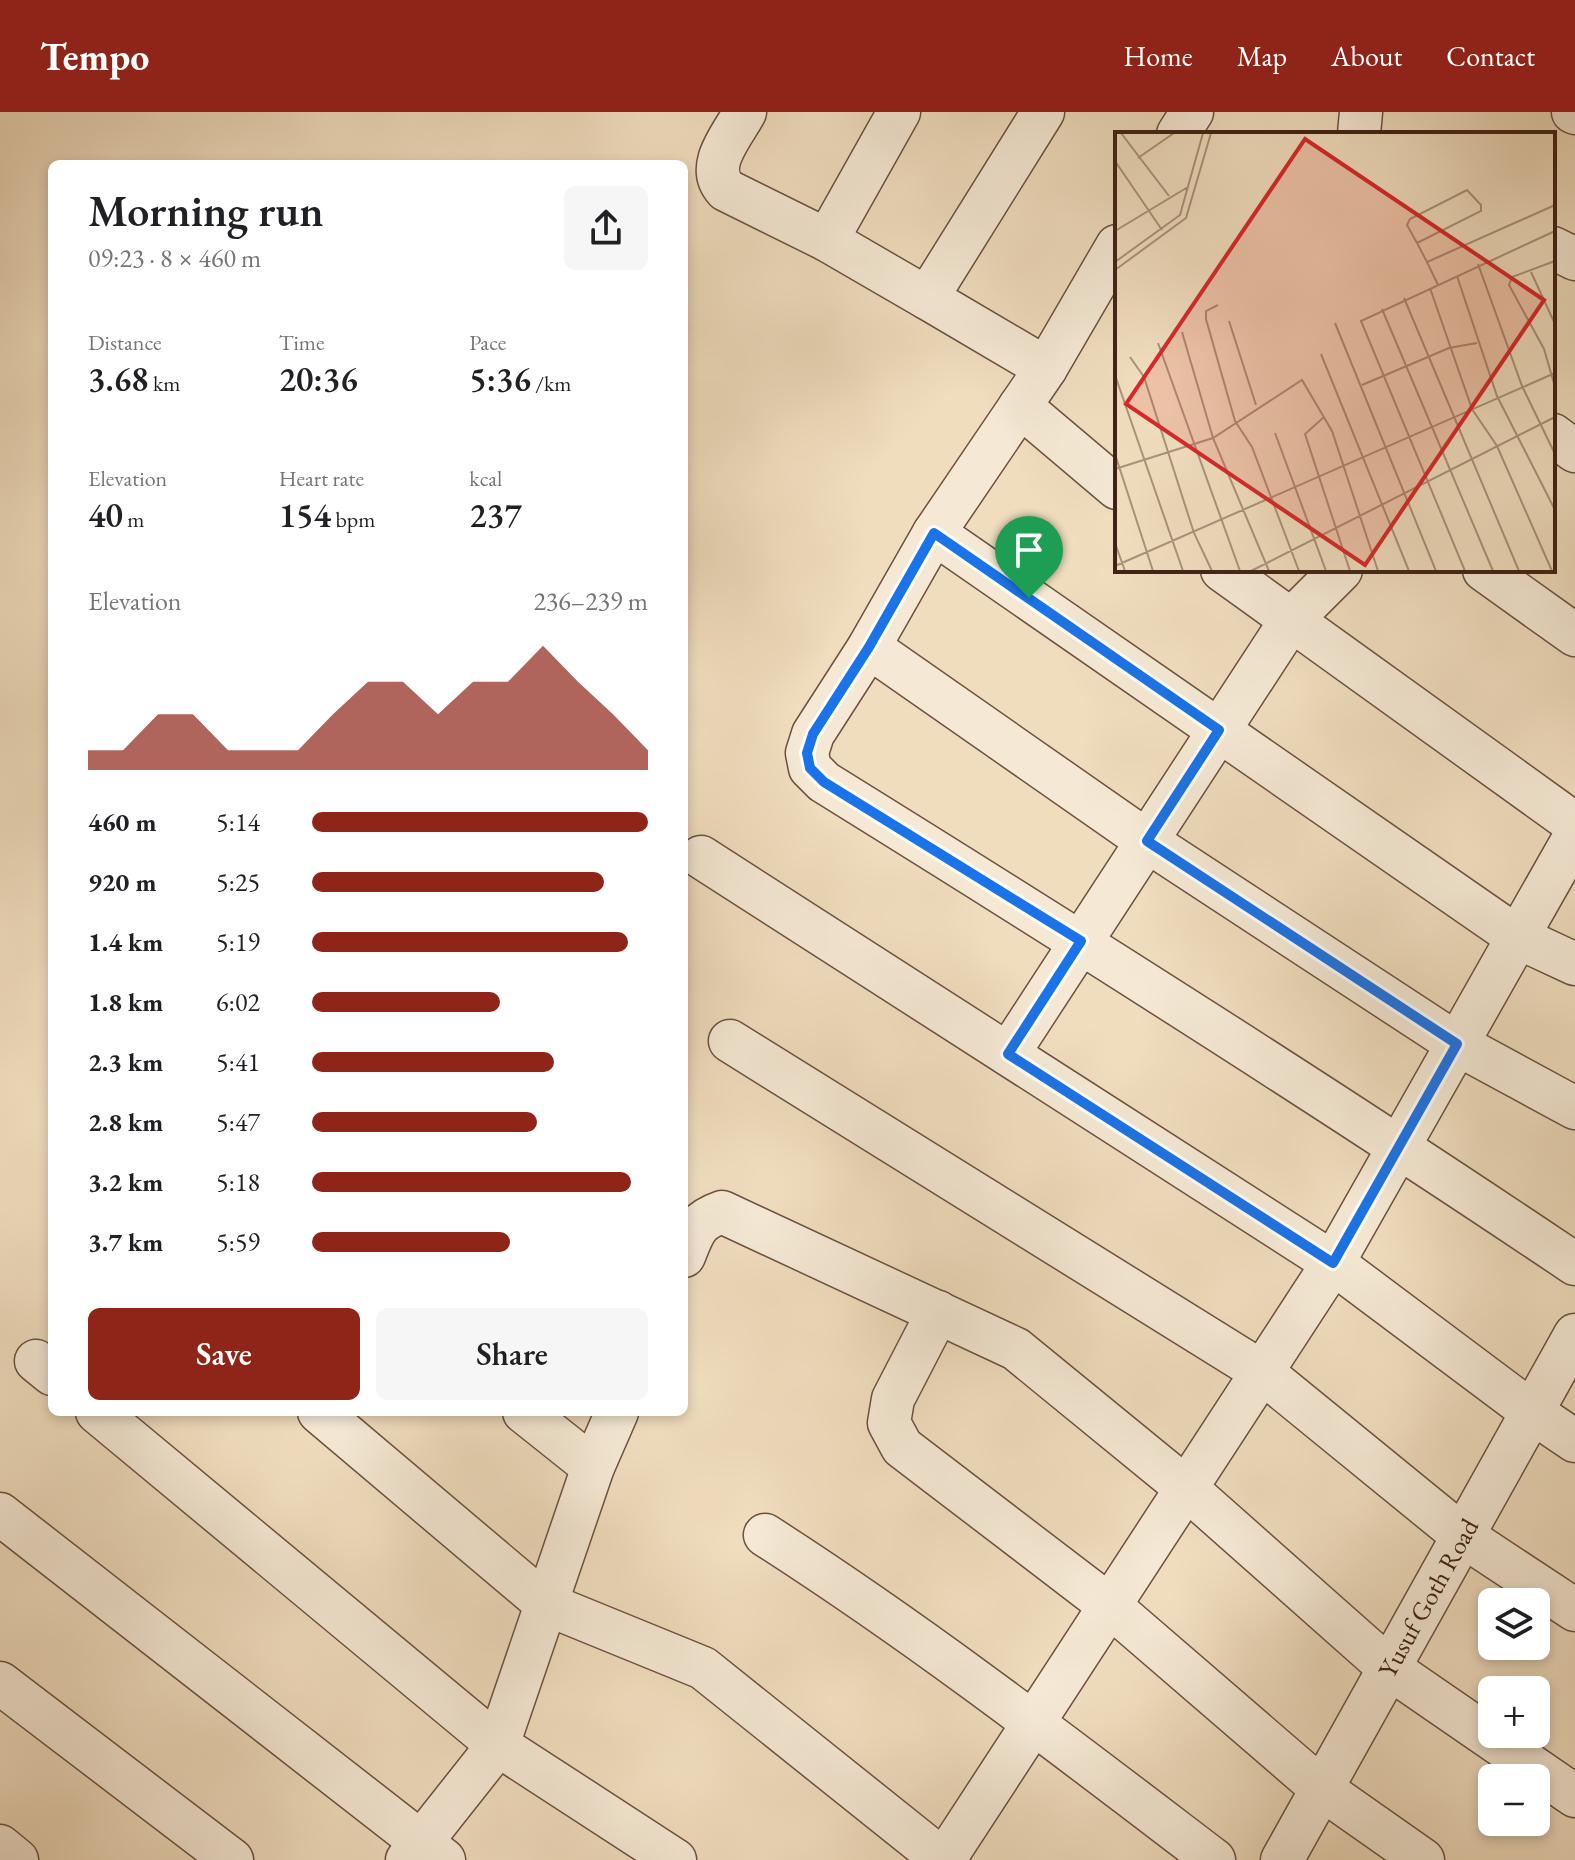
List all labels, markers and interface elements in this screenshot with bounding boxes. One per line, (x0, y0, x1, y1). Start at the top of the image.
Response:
text: Tempo (40, 32, 149, 81)
text: Home (1123, 38, 1193, 74)
text: Map (1237, 38, 1287, 74)
text: About (1331, 38, 1402, 74)
text: Contact (1446, 38, 1535, 74)
inset map (1115, 132, 1555, 572)
text: Morning run (88, 182, 324, 239)
button: share (564, 186, 648, 270)
text: 09:23 · 8 × 460 m (88, 241, 261, 275)
text: Distance (88, 328, 161, 357)
text: Time (279, 328, 324, 357)
text: Pace (469, 328, 506, 357)
text: 3.68 (88, 357, 149, 401)
text: 20:36 (279, 357, 358, 401)
text: 5:36 (469, 357, 531, 401)
text: km (149, 369, 180, 398)
text: /km (531, 369, 572, 398)
text: Elevation (88, 464, 167, 493)
text: Heart rate (279, 464, 364, 493)
text: kcal (469, 464, 502, 493)
text: 40 (88, 493, 123, 537)
text: 154 (279, 493, 331, 537)
text: 237 (469, 493, 522, 537)
text: m (123, 505, 144, 534)
text: bpm (331, 505, 375, 534)
pin (995, 516, 1063, 598)
icon: arrive (1007, 528, 1051, 572)
text: Elevation (88, 584, 182, 618)
text: 236–239 m (533, 584, 648, 618)
text: 460 m (88, 805, 156, 839)
text: 5:14 (216, 805, 260, 839)
text: 920 m (88, 865, 156, 899)
text: 5:25 (216, 865, 260, 899)
text: 1.4 km (88, 925, 163, 959)
text: 5:19 (216, 925, 260, 959)
text: 1.8 km (88, 985, 163, 1019)
text: 6:02 (216, 985, 260, 1019)
text: 2.3 km (88, 1045, 163, 1079)
text: 5:41 (216, 1045, 260, 1079)
text: 2.8 km (88, 1105, 163, 1139)
text: 5:47 (216, 1105, 260, 1139)
text: 3.2 km (88, 1165, 163, 1199)
text: 5:18 (216, 1165, 260, 1199)
text: 3.7 km (88, 1225, 163, 1259)
text: 5:59 (216, 1225, 260, 1259)
button: Save (88, 1308, 360, 1400)
button: Share (376, 1308, 648, 1400)
street label: Yusuf Goth Road (1370, 1512, 1487, 1684)
map controls (1478, 1588, 1550, 1836)
button: layers (1478, 1588, 1550, 1660)
button: + (1478, 1676, 1550, 1748)
button: − (1478, 1764, 1550, 1836)

